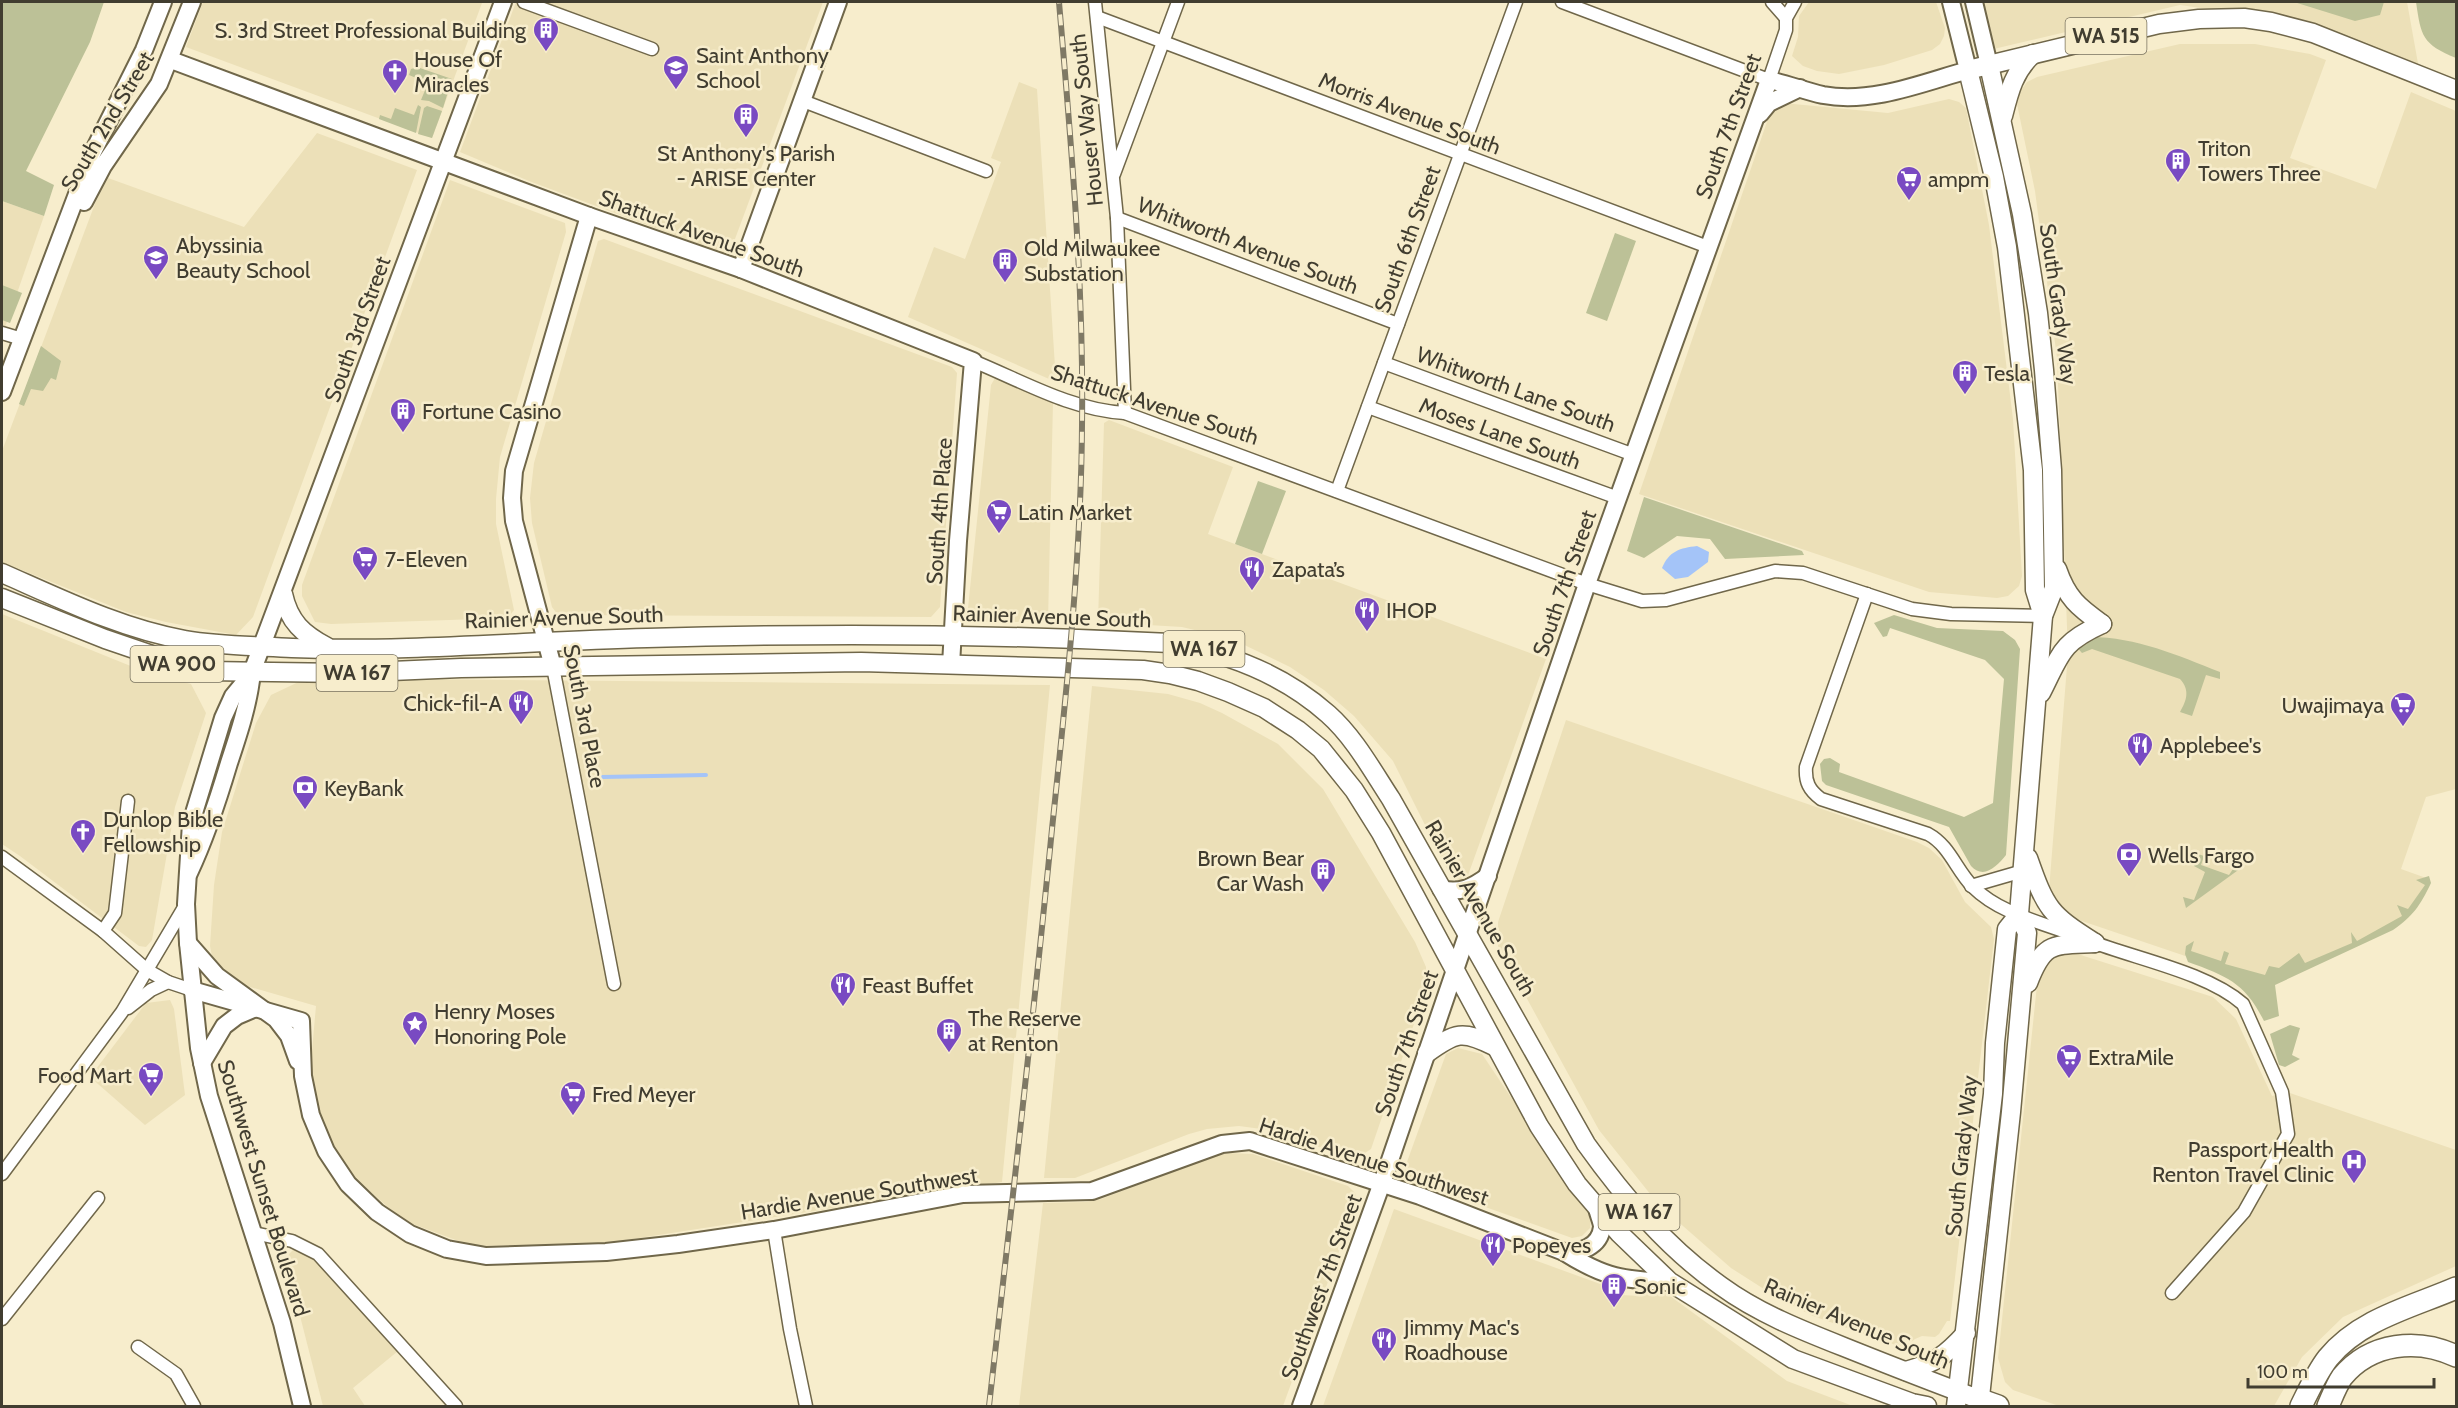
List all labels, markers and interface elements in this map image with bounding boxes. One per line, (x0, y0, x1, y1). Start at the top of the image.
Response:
building icon: S. 3rd Street Professional Building (531, 15, 561, 53)
place label: S. 3rd Street Professional Building (215, 17, 527, 44)
road number: WA 515 (2066, 18, 2146, 54)
street label: Houser Way South (1064, 32, 1109, 207)
place label: Saint Anthony School (696, 42, 829, 94)
street label: South 2nd Street (55, 46, 160, 196)
place label: House Of Miracles (414, 46, 502, 98)
street label: South 7th Street (1690, 49, 1767, 203)
school or university icon: Saint Anthony School (661, 53, 691, 91)
church icon: House Of Miracles (380, 57, 410, 95)
street label: Morris Avenue South (1315, 66, 1505, 161)
building icon: St Anthony's Parish - ARISE Center (731, 101, 761, 139)
place label: Triton Towers Three (2198, 135, 2321, 187)
place label: St Anthony's Parish - ARISE Center (657, 140, 835, 192)
building icon: Triton Towers Three (2163, 146, 2193, 184)
street label: South 6th Street (1368, 162, 1447, 316)
supermarket icon: ampm (1894, 164, 1924, 202)
place label: ampm (1928, 166, 1989, 193)
street label: Shattuck Avenue South (595, 184, 808, 283)
street label: Whitworth Avenue South (1134, 191, 1362, 300)
street label: South Grady Way (2034, 222, 2083, 386)
place label: Abyssinia Beauty School (176, 232, 311, 284)
place label: Old Milwaukee Substation (1024, 235, 1160, 287)
school or university icon: Abyssinia Beauty School (141, 243, 171, 281)
building icon: Old Milwaukee Substation (990, 246, 1020, 284)
street label: South 3rd Street (319, 252, 397, 406)
street label: Whitworth Lane South (1413, 341, 1619, 438)
street label: Shattuck Avenue South (1048, 358, 1262, 451)
building icon: Tesla (1950, 358, 1980, 396)
place label: Tesla (1984, 360, 2031, 387)
street label: Moses Lane South (1415, 392, 1584, 475)
building icon: Fortune Casino (388, 396, 418, 434)
place label: Fortune Casino (422, 398, 561, 425)
street label: South 4th Place (921, 437, 958, 585)
supermarket icon: Latin Market (984, 497, 1014, 535)
place label: Latin Market (1018, 499, 1133, 526)
street label: South 7th Street (1527, 506, 1602, 660)
supermarket icon: 7-Eleven (350, 544, 380, 582)
place label: 7-Eleven (385, 546, 468, 573)
restaurant icon: Zapata’s (1237, 554, 1267, 592)
place label: Zapata’s (1272, 556, 1345, 583)
restaurant icon: IHOP (1352, 595, 1382, 633)
place label: IHOP (1386, 597, 1437, 624)
street label: Rainier Avenue South (952, 600, 1152, 633)
street label: Rainier Avenue South (464, 601, 664, 634)
road number: WA 167 (1164, 631, 1244, 667)
street label: South 3rd Place (557, 642, 612, 790)
road number: WA 900 (130, 646, 224, 682)
road number: WA 167 (316, 655, 398, 691)
restaurant icon: Chick-fil-A (506, 688, 536, 726)
place label: Chick-fil-A (403, 690, 502, 717)
supermarket icon: Uwajimaya (2388, 690, 2418, 728)
place label: Uwajimaya (2282, 692, 2384, 719)
restaurant icon: Applebee's (2125, 730, 2155, 768)
place label: Applebee's (2160, 732, 2261, 759)
bank icon: KeyBank (290, 773, 320, 811)
place label: KeyBank (324, 775, 404, 802)
place label: Dunlop Bible Fellowship (103, 806, 223, 858)
street label: Rainier Avenue South (1419, 815, 1542, 1001)
church icon: Dunlop Bible Fellowship (68, 817, 98, 855)
bank icon: Wells Fargo (2114, 840, 2144, 878)
place label: Wells Fargo (2148, 842, 2254, 869)
place label: Brown Bear Car Wash (1197, 845, 1304, 897)
building icon: Brown Bear Car Wash (1308, 856, 1338, 894)
street label: South 7th Street (1369, 966, 1444, 1120)
restaurant icon: Feast Buffet (828, 970, 858, 1008)
place label: Feast Buffet (862, 972, 974, 999)
place label: Henry Moses Honoring Pole (434, 998, 566, 1050)
place label: The Reserve at Renton (968, 1005, 1081, 1057)
place icon: Henry Moses Honoring Pole (400, 1009, 430, 1047)
building icon: The Reserve at Renton (934, 1016, 964, 1054)
supermarket icon: ExtraMile (2054, 1042, 2084, 1080)
place label: ExtraMile (2088, 1044, 2174, 1071)
street label: Southwest Sunset Boulevard (212, 1057, 315, 1320)
supermarket icon: Food Mart (136, 1060, 166, 1098)
place label: Food Mart (37, 1062, 133, 1089)
street label: South Grady Way (1940, 1074, 1983, 1238)
supermarket icon: Fred Meyer (558, 1079, 588, 1117)
place label: Fred Meyer (592, 1081, 696, 1108)
street label: Hardie Avenue Southwest (1256, 1112, 1493, 1212)
place label: Passport Health Renton Travel Clinic (2152, 1136, 2334, 1188)
hospital icon: Passport Health Renton Travel Clinic (2339, 1147, 2369, 1185)
street label: Hardie Avenue Southwest (739, 1161, 980, 1226)
street label: Southwest 7th Street (1275, 1190, 1368, 1384)
road number: WA 167 (1598, 1194, 1680, 1230)
restaurant icon: Popeyes (1478, 1230, 1508, 1268)
place label: Popeyes (1512, 1232, 1591, 1259)
building icon: Sonic (1599, 1271, 1629, 1309)
street label: Rainier Avenue South (1760, 1272, 1954, 1375)
place label: Sonic (1634, 1273, 1686, 1300)
place label: Jimmy Mac's Roadhouse (1403, 1314, 1519, 1366)
restaurant icon: Jimmy Mac's Roadhouse (1369, 1325, 1399, 1363)
scale bar (2248, 1351, 2434, 1389)
text: 100 m (2257, 1361, 2308, 1383)

